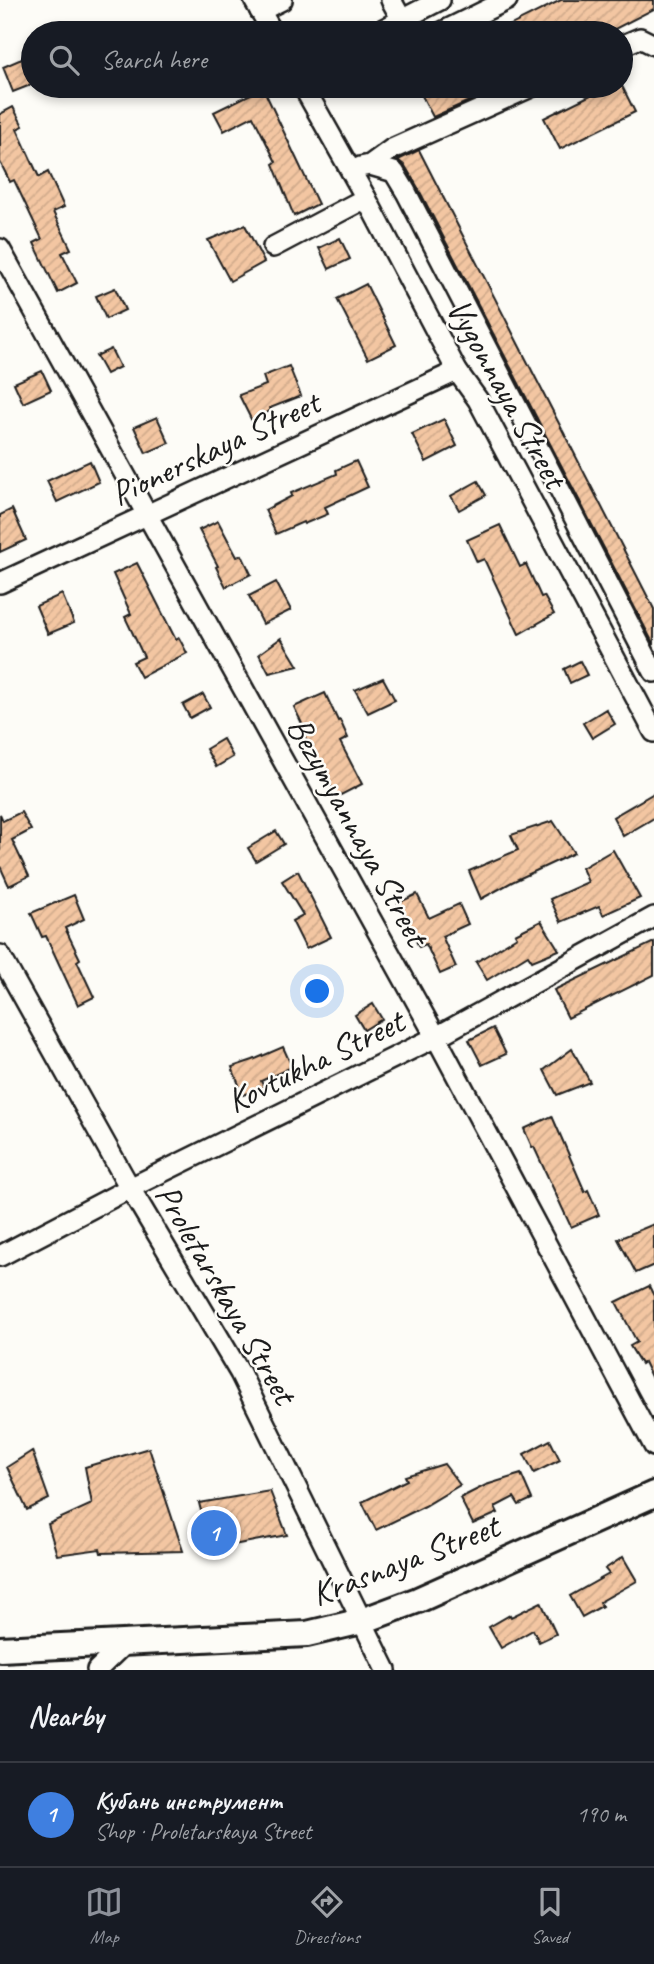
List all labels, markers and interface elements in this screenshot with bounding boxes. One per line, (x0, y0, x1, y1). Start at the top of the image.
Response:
search box (21, 21, 633, 98)
icon: search (45, 41, 83, 79)
text: Search here (101, 43, 207, 76)
street label: Vygonnaya Street (436, 290, 579, 499)
street label: Pionerskaya Street (103, 379, 330, 516)
street label: Bezymyannaya Street (277, 709, 441, 956)
your location (300, 974, 334, 1008)
street label: Kovtukha Street (219, 997, 414, 1123)
street label: Proletarskaya Street (145, 1176, 309, 1415)
street label: Krasnaya Street (305, 1502, 508, 1616)
pin: 1 (191, 1507, 237, 1559)
text: Nearby (28, 1697, 104, 1735)
text: Кубань инструмент (95, 1784, 282, 1817)
text: 1 (46, 1800, 56, 1829)
text: 190 m (577, 1800, 626, 1829)
text: Shop · Proletarskaya Street (95, 1817, 311, 1846)
tab: Map (85, 1883, 123, 1949)
tab: Directions (294, 1883, 360, 1949)
tab: Saved (531, 1883, 569, 1949)

